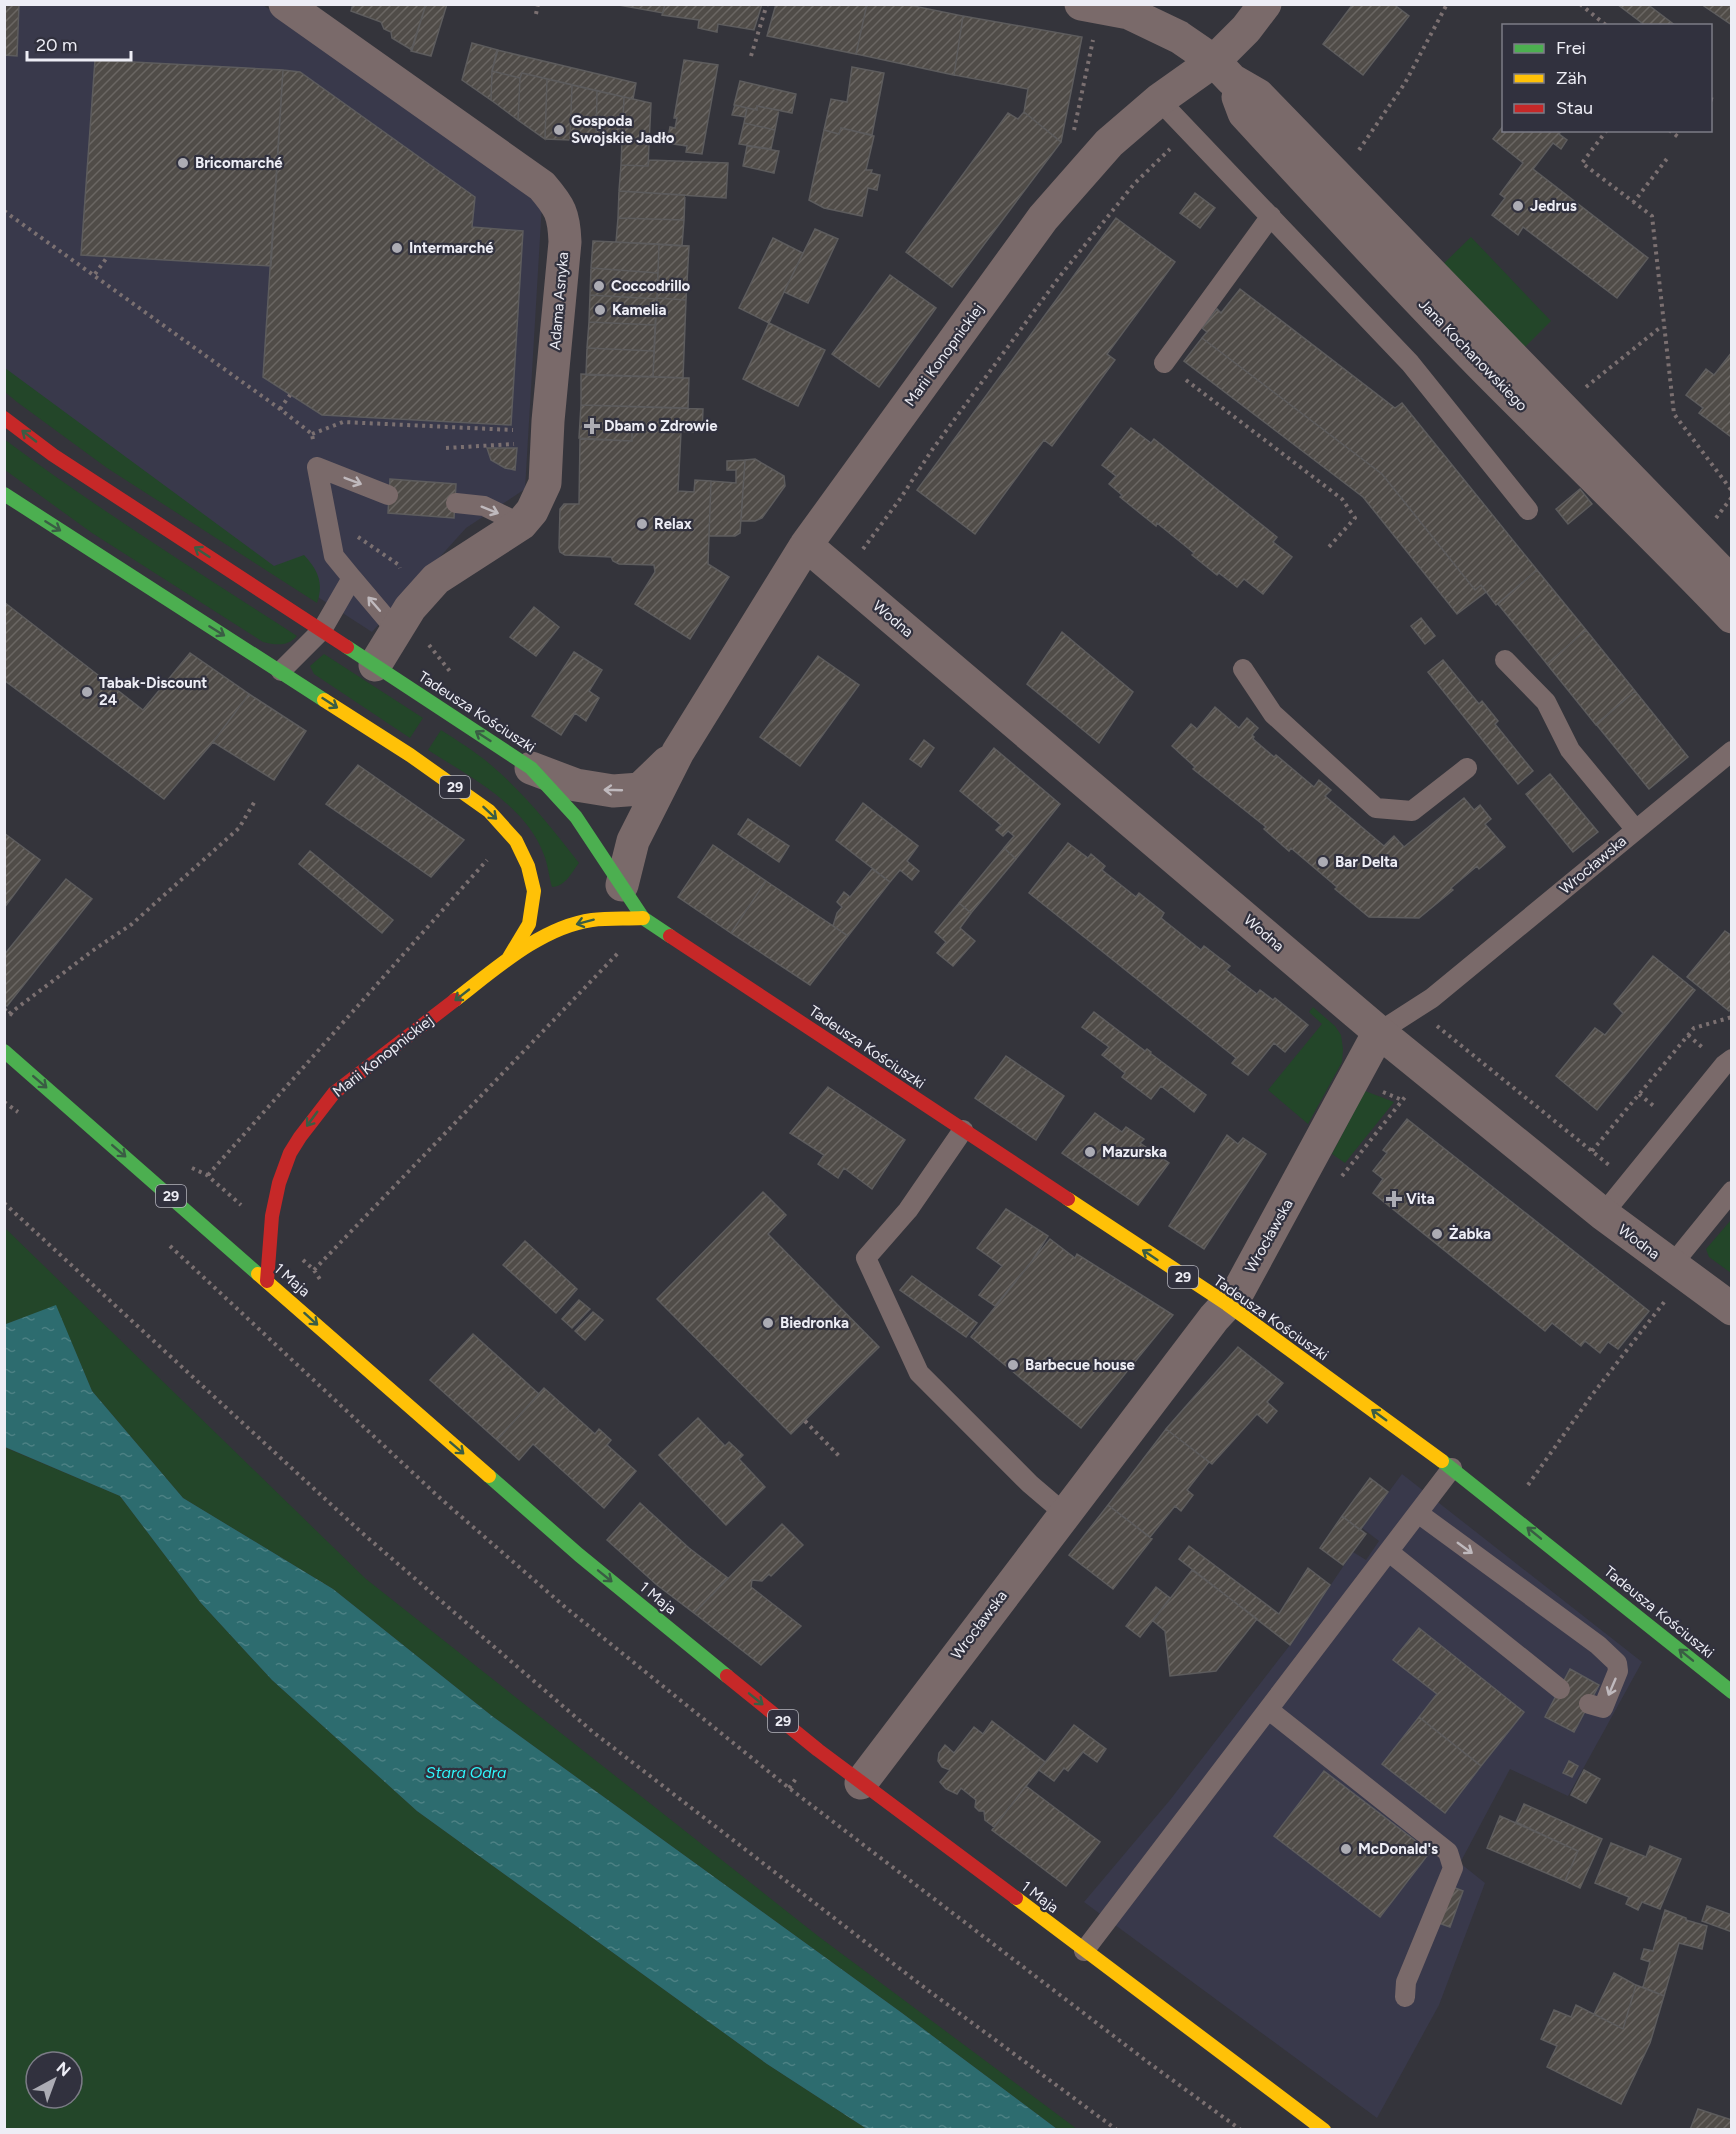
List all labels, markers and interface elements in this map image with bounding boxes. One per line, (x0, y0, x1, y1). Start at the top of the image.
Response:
scale bar (27, 24, 130, 62)
legend (1502, 24, 1712, 132)
text: 20 m (36, 34, 77, 56)
text: Frei (1556, 37, 1586, 59)
text: Zäh (1556, 67, 1587, 89)
text: Stau (1556, 97, 1593, 119)
place label: Gospoda Swojskie Jadło (571, 112, 675, 147)
marker: Gospoda Swojskie Jadło (552, 123, 566, 137)
place label: Bricomarché (195, 154, 283, 172)
marker: Bricomarché (176, 156, 190, 170)
place label: Jedrus (1530, 197, 1577, 215)
marker: Jedrus (1511, 199, 1525, 213)
place label: Intermarché (409, 239, 494, 257)
marker: Intermarché (390, 241, 404, 255)
street label: Adama Asnyka (546, 251, 572, 351)
place label: Coccodrillo (611, 277, 691, 295)
marker: Coccodrillo (592, 279, 606, 293)
street label: Jana Kochanowskiego (1415, 295, 1531, 415)
street label: Marii Konopnickiej (901, 300, 987, 410)
place label: Kamelia (612, 301, 667, 319)
marker: Kamelia (593, 303, 607, 317)
place label: Dbam o Zdrowie (604, 417, 718, 435)
marker: Dbam o Zdrowie (585, 419, 599, 433)
one-way arrow (21, 430, 37, 443)
one-way arrow (343, 476, 361, 487)
one-way arrow (480, 505, 498, 516)
place label: Relax (654, 515, 692, 533)
marker: Relax (635, 517, 649, 531)
one-way arrow (44, 521, 61, 533)
one-way arrow (194, 546, 211, 559)
one-way arrow (367, 597, 381, 612)
street label: Wodna (869, 597, 917, 641)
one-way arrow (209, 625, 225, 637)
street label: Tadeusza Kościuszki (415, 667, 539, 757)
place label: Tabak-Discount 24 (99, 674, 207, 709)
marker: Tabak-Discount 24 (80, 685, 94, 699)
one-way arrow (321, 697, 337, 709)
one-way arrow (475, 730, 491, 742)
road number: 29 (440, 776, 470, 798)
one-way arrow (604, 784, 624, 795)
one-way arrow (483, 806, 498, 820)
street label: Wrocławska (1556, 832, 1630, 898)
place label: Bar Delta (1335, 853, 1398, 871)
marker: Bar Delta (1316, 855, 1330, 869)
street label: Wodna (1240, 911, 1288, 955)
one-way arrow (576, 917, 595, 929)
one-way arrow (454, 988, 470, 1001)
street label: Tadeusza Kościuszki (806, 1002, 928, 1092)
street label: Marii Konopnickiej (329, 1011, 437, 1101)
one-way arrow (32, 1075, 47, 1089)
one-way arrow (306, 1111, 319, 1127)
place label: Mazurska (1102, 1143, 1167, 1161)
one-way arrow (111, 1144, 126, 1158)
marker: Mazurska (1083, 1145, 1097, 1159)
road number: 29 (156, 1185, 186, 1207)
place label: Vita (1406, 1190, 1435, 1208)
marker: Vita (1387, 1192, 1401, 1206)
street label: Wrocławska (1241, 1196, 1297, 1276)
street label: Wodna (1615, 1221, 1663, 1263)
place label: Żabka (1449, 1224, 1491, 1243)
marker: Żabka (1430, 1227, 1444, 1241)
one-way arrow (1142, 1249, 1159, 1261)
street label: 1 Maja (270, 1259, 314, 1301)
road number: 29 (1168, 1266, 1198, 1288)
street label: Tadeusza Kościuszki (1210, 1272, 1332, 1364)
one-way arrow (303, 1312, 318, 1326)
place label: Biedronka (780, 1314, 849, 1332)
marker: Biedronka (761, 1316, 775, 1330)
place label: Barbecue house (1025, 1356, 1135, 1374)
marker: Barbecue house (1006, 1358, 1020, 1372)
one-way arrow (1372, 1408, 1388, 1421)
one-way arrow (450, 1441, 465, 1455)
one-way arrow (1526, 1527, 1542, 1540)
one-way arrow (1457, 1542, 1473, 1554)
street label: Tadeusza Kościuszki (1601, 1562, 1717, 1662)
one-way arrow (597, 1569, 613, 1582)
street label: 1 Maja (636, 1578, 680, 1618)
street label: Wrocławska (947, 1587, 1011, 1663)
one-way arrow (1678, 1649, 1694, 1662)
one-way arrow (1605, 1677, 1617, 1695)
one-way arrow (748, 1693, 764, 1706)
road number: 29 (768, 1710, 798, 1732)
water label: Stara Odra (426, 1763, 506, 1782)
place label: McDonald's (1358, 1840, 1438, 1858)
marker: McDonald's (1339, 1842, 1353, 1856)
street label: 1 Maja (1018, 1877, 1062, 1917)
north arrow (24, 2050, 84, 2110)
text: N (53, 2058, 74, 2080)

